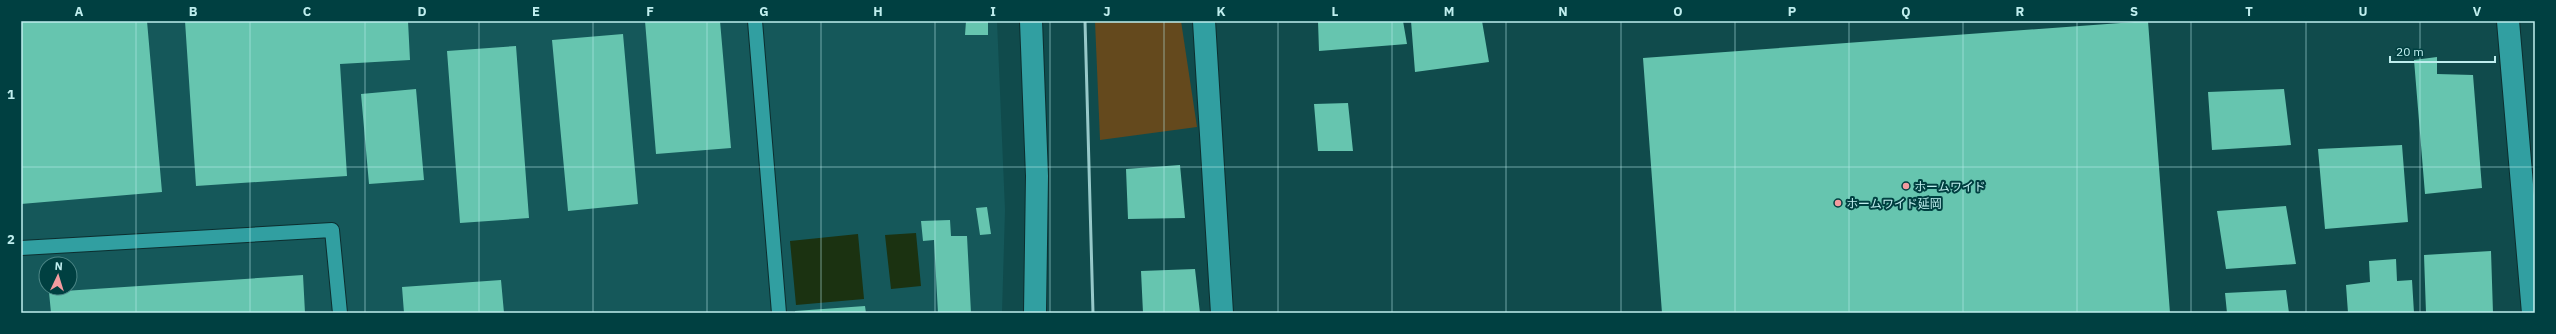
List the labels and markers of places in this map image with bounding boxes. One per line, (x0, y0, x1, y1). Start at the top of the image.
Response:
place label: ホームワイド (1914, 179, 1986, 194)
marker: ホームワイド (1901, 181, 1911, 191)
place label: ホームワイド延岡 (1846, 196, 1942, 211)
marker: ホームワイド延岡 (1833, 198, 1843, 208)

